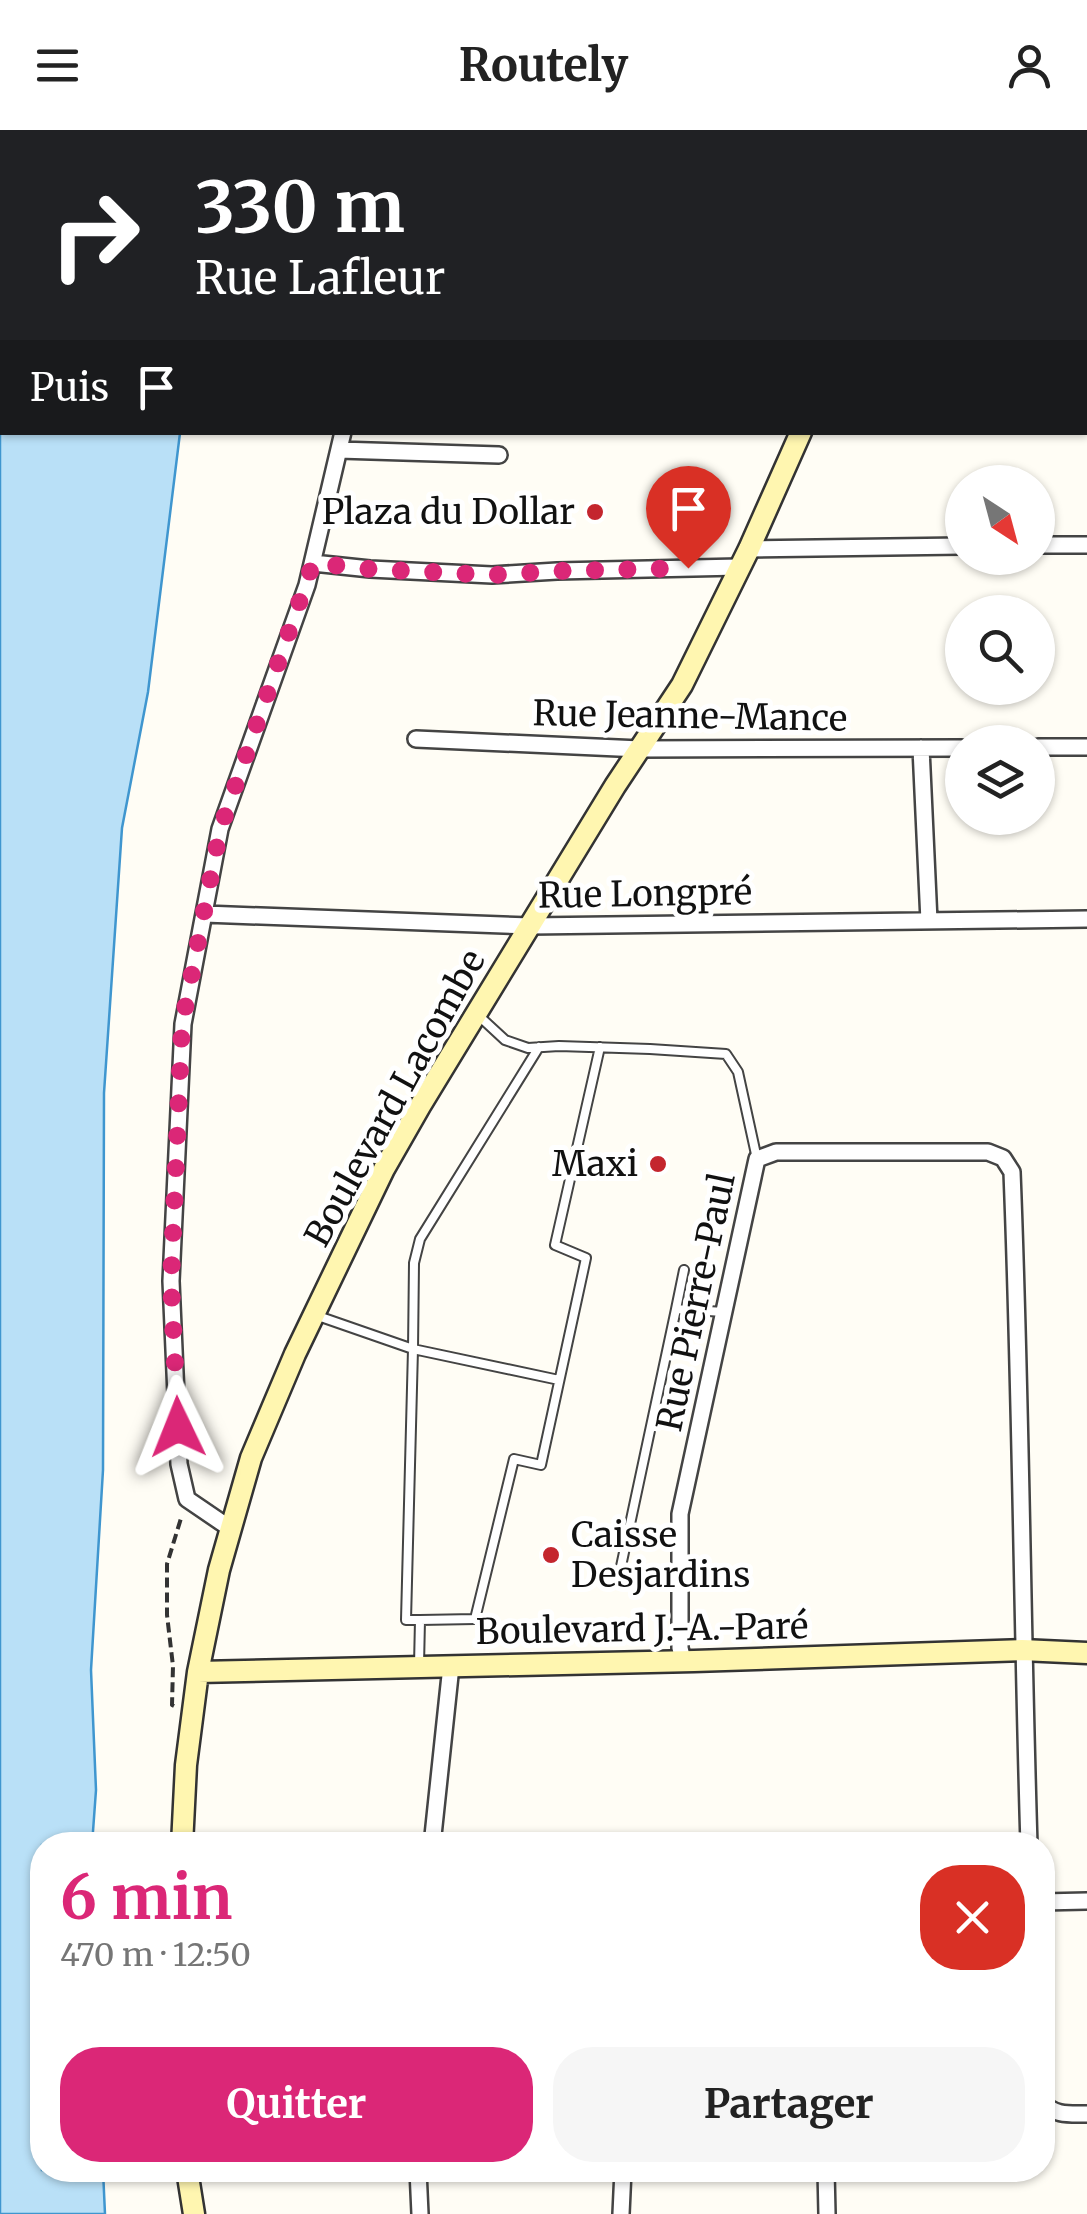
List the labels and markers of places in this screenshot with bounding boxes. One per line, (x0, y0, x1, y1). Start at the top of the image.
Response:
pin (646, 466, 731, 569)
place label: Plaza du Dollar (322, 490, 575, 534)
marker: Plaza du Dollar (584, 501, 606, 523)
place label: Maxi (552, 1142, 638, 1186)
marker: Maxi (647, 1153, 669, 1175)
place label: Caisse Desjardins (571, 1513, 750, 1597)
marker: Caisse Desjardins (540, 1544, 562, 1566)

